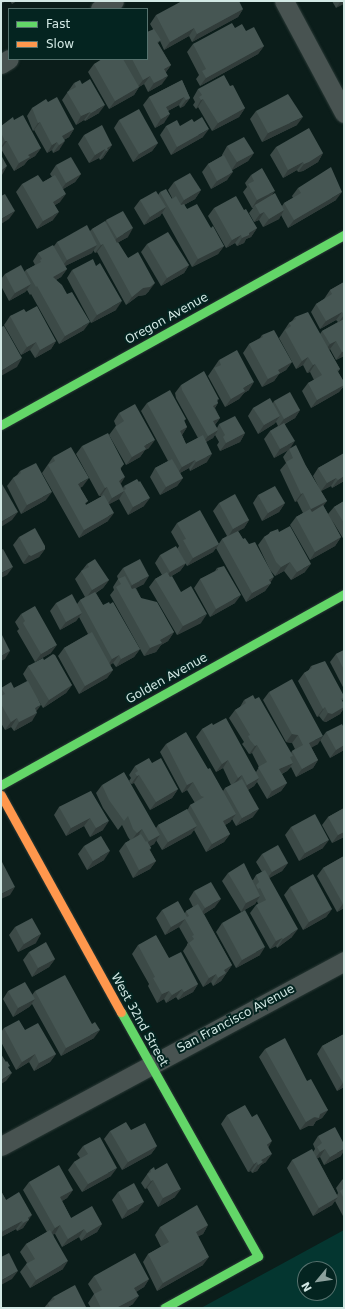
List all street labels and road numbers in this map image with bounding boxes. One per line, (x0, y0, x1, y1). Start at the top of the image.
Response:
street label: Oregon Avenue (123, 290, 211, 348)
street label: Golden Avenue (124, 651, 210, 707)
street label: West 32nd Street (107, 971, 171, 1069)
street label: San Francisco Avenue (175, 982, 297, 1056)

